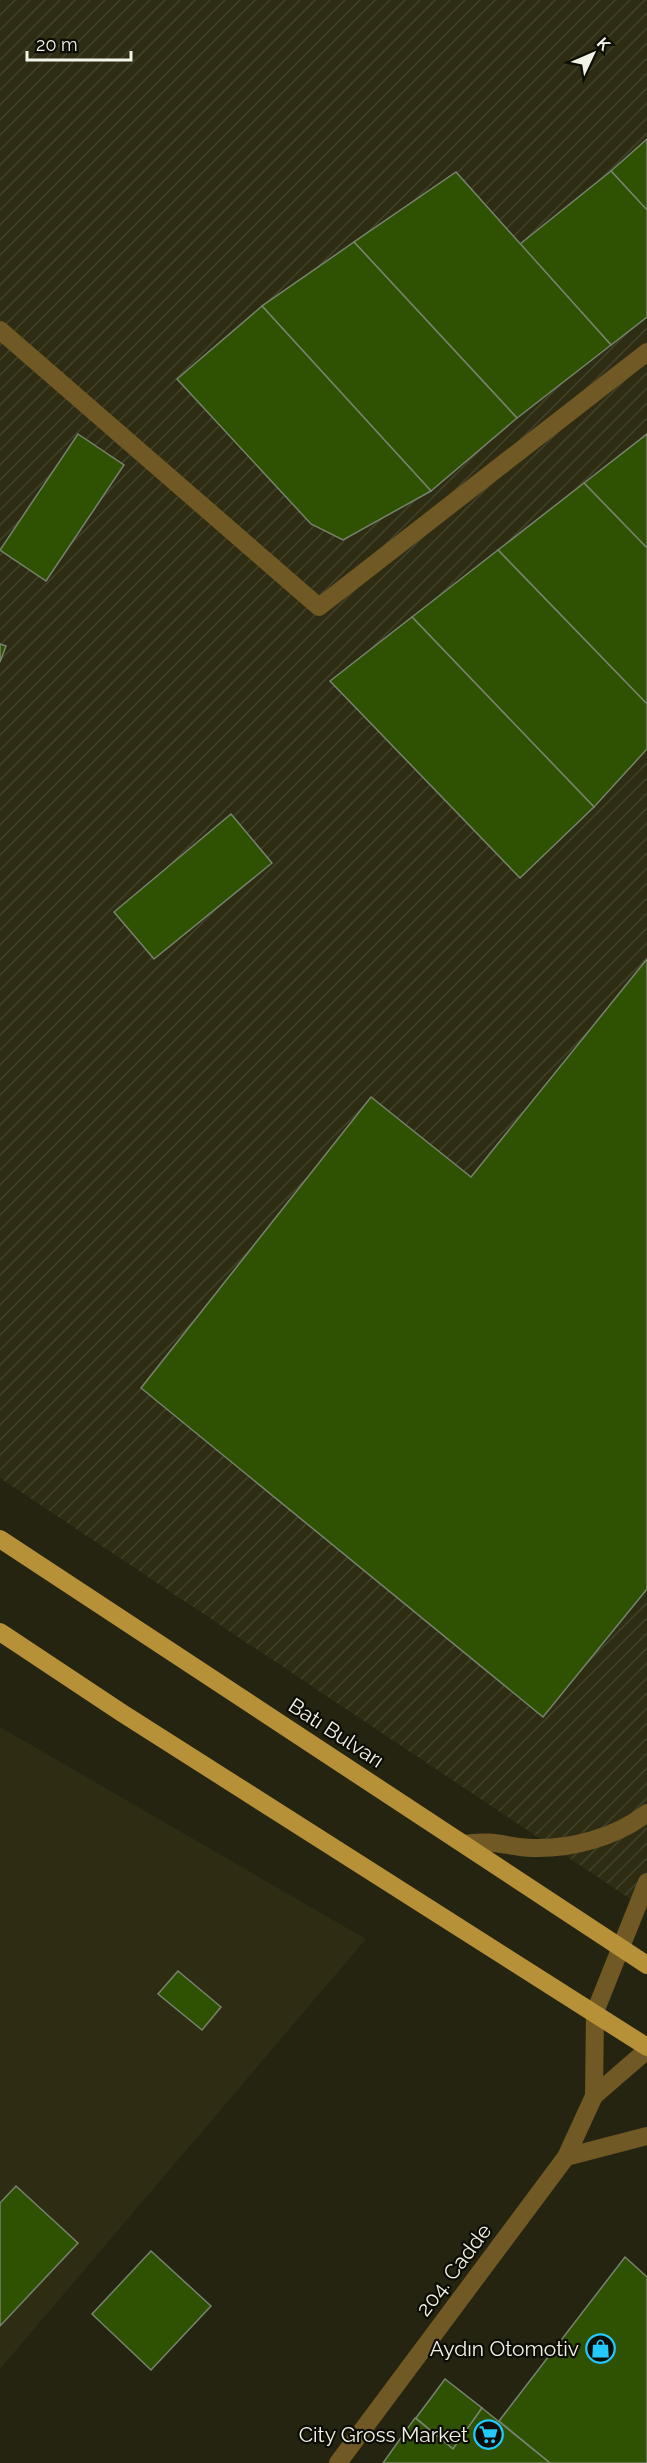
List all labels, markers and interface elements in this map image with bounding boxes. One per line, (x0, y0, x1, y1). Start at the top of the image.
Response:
scale bar (27, 24, 130, 62)
north arrow (563, 24, 623, 84)
text: K (593, 33, 614, 55)
text: 20 m (36, 34, 78, 55)
street label: Batı Bulvarı (284, 1693, 389, 1773)
street label: 204. Cadde (411, 2219, 496, 2321)
shop icon: Aydın Otomotiv (584, 2333, 616, 2365)
place label: Aydın Otomotiv (430, 2336, 579, 2361)
supermarket icon: City Gross Market (473, 2419, 505, 2451)
place label: City Gross Market (299, 2422, 468, 2447)

